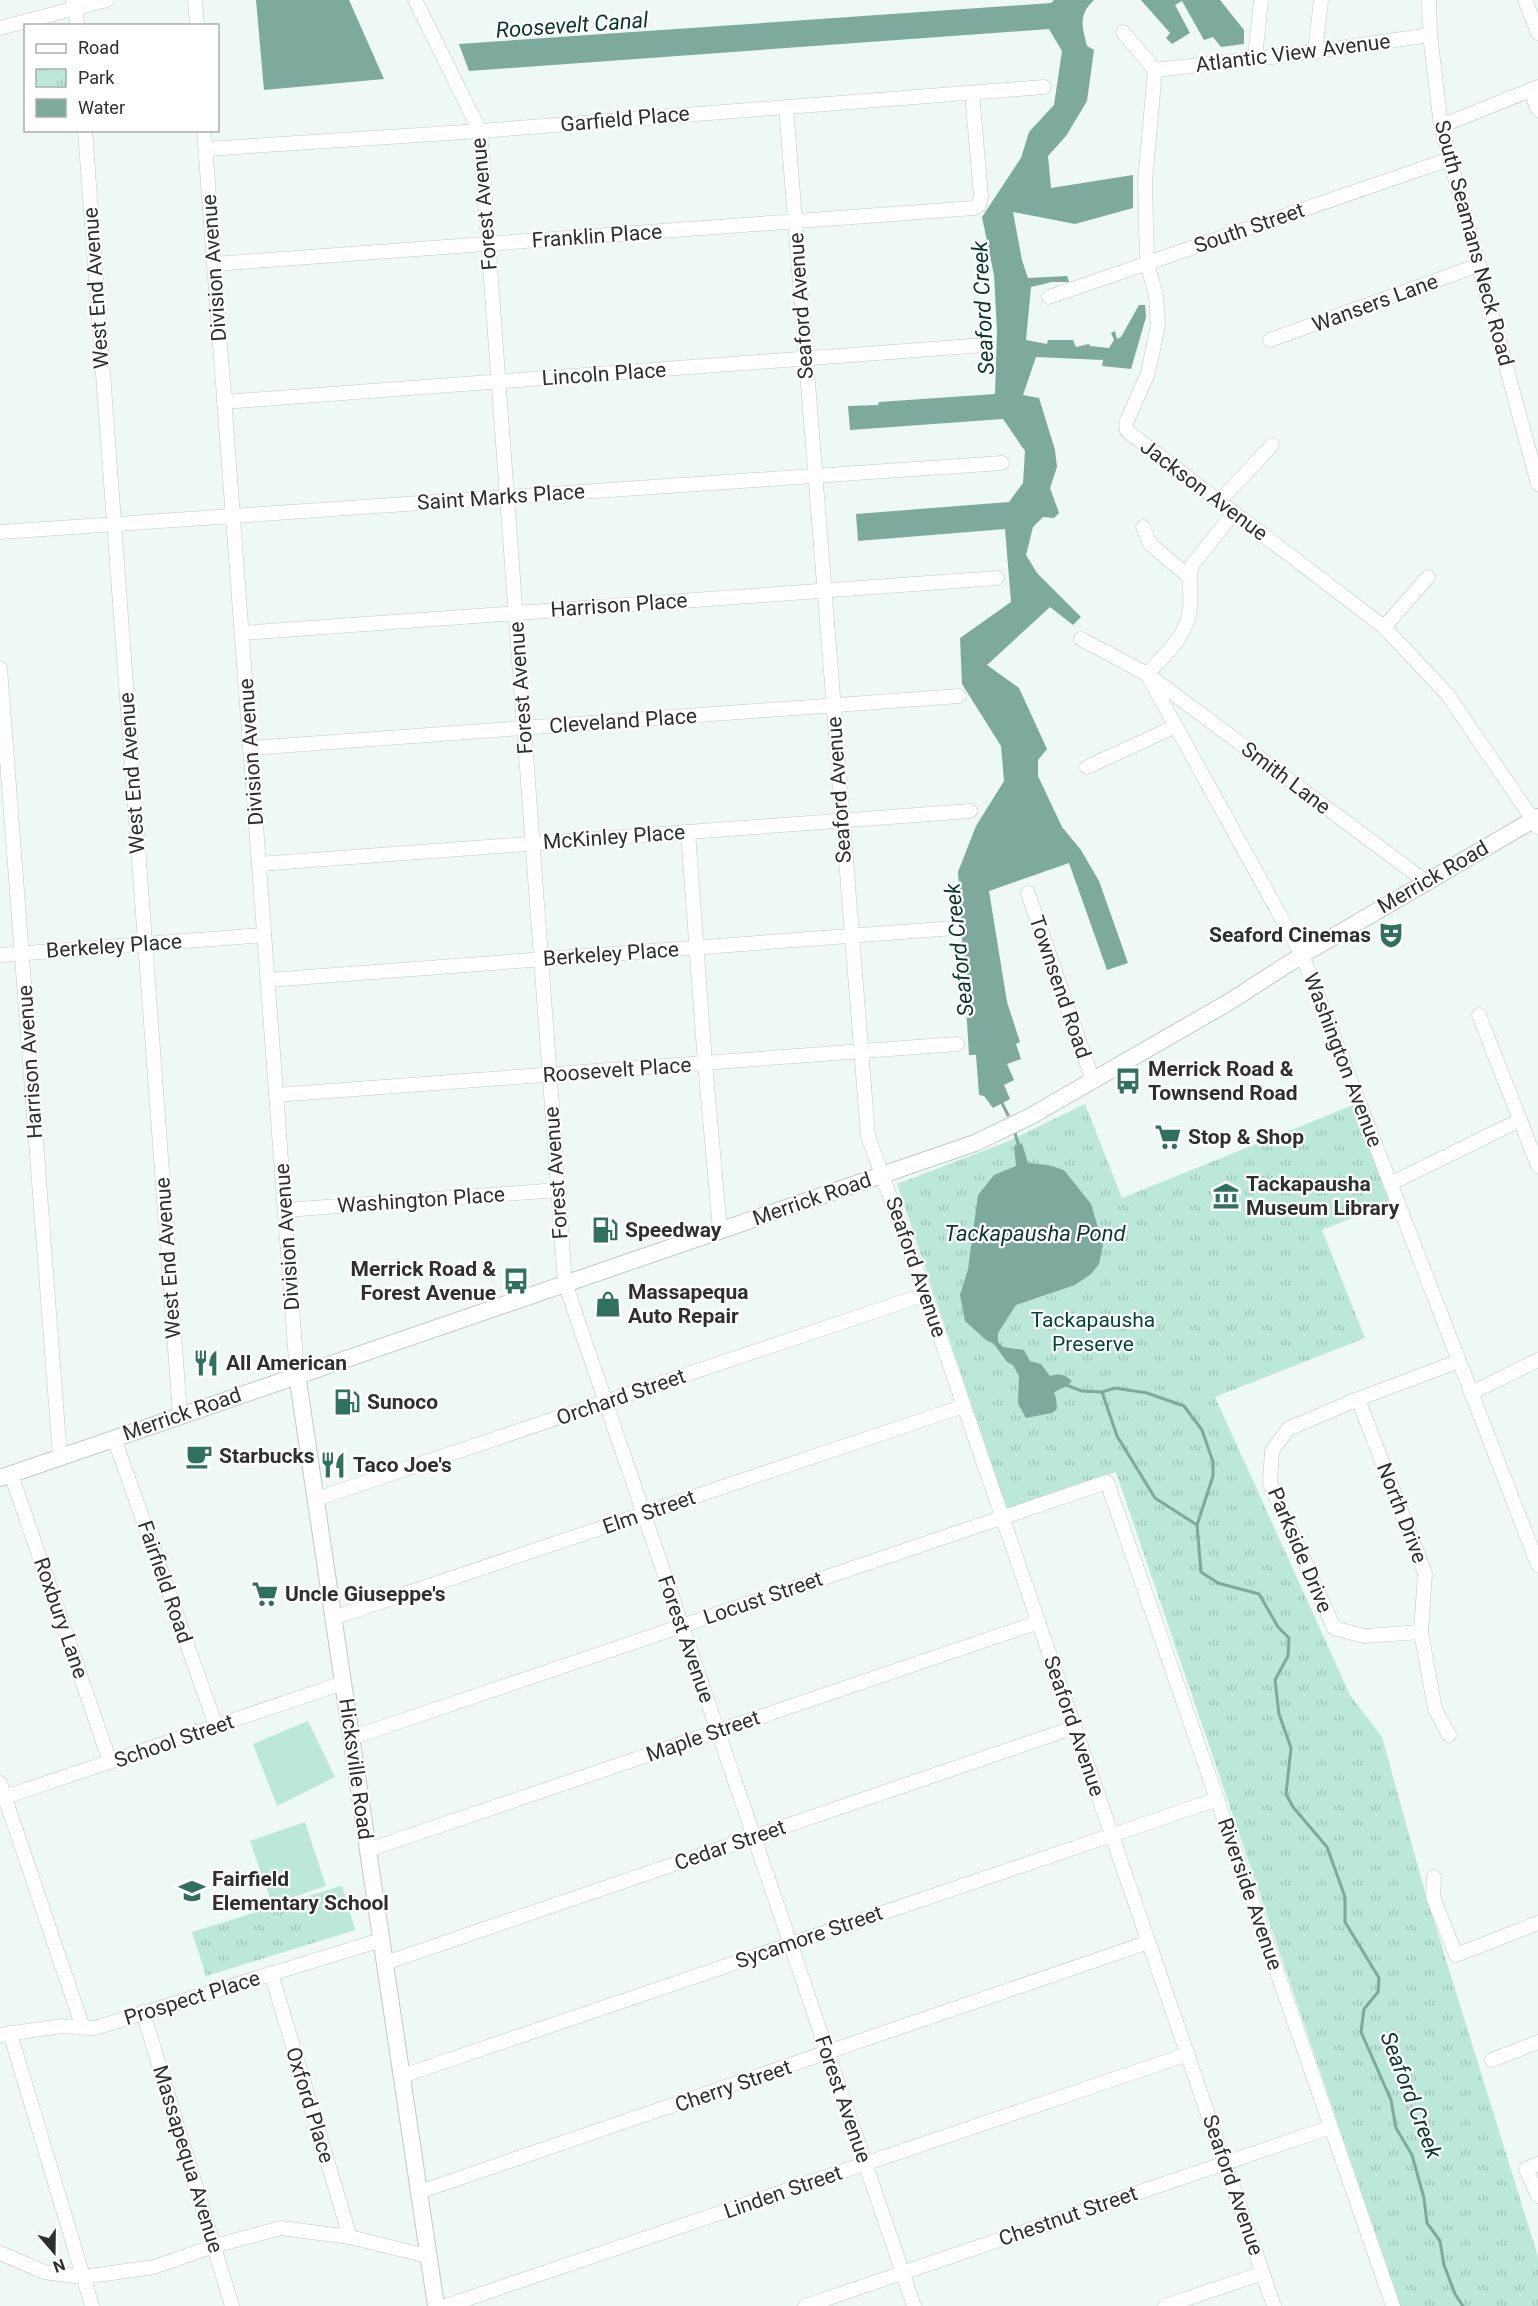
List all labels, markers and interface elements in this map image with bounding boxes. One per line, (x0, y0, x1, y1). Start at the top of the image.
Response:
water label: Roosevelt Canal (495, 7, 650, 43)
legend (24, 24, 219, 132)
street label: Atlantic View Avenue (1194, 29, 1392, 77)
text: Road (78, 37, 119, 58)
text: Park (78, 67, 115, 88)
text: Water (78, 97, 125, 118)
street label: Garfield Place (559, 101, 691, 137)
street label: South Seamans Neck Road (1430, 118, 1518, 368)
street label: Forest Avenue (466, 137, 502, 271)
street label: Division Avenue (197, 194, 231, 342)
street label: South Street (1191, 198, 1307, 258)
street label: West End Avenue (78, 207, 114, 369)
street label: Franklin Place (531, 219, 663, 253)
street label: Seaford Avenue (784, 232, 818, 380)
water label: Seaford Creek (967, 239, 999, 376)
street label: Wansers Lane (1309, 269, 1441, 337)
street label: Lincoln Place (541, 358, 667, 390)
street label: Jackson Avenue (1136, 434, 1272, 546)
street label: Saint Marks Place (416, 479, 586, 515)
street label: Harrison Place (550, 588, 688, 622)
street label: Forest Avenue (504, 621, 538, 755)
street label: Division Avenue (234, 678, 268, 826)
street label: West End Avenue (114, 692, 150, 854)
street label: Cleveland Place (548, 704, 698, 738)
street label: Seaford Avenue (822, 716, 856, 864)
street label: Smith Lane (1237, 737, 1335, 819)
street label: McKinley Place (542, 820, 686, 854)
street label: Merrick Road (1373, 836, 1493, 918)
water label: Seaford Creek (939, 881, 978, 1018)
street label: Townsend Road (1024, 912, 1096, 1062)
theatre icon: Seaford Cinemas (1376, 920, 1406, 950)
place label: Seaford Cinemas (1209, 923, 1371, 947)
street label: Berkeley Place (45, 929, 183, 963)
street label: Berkeley Place (542, 937, 680, 971)
street label: Washington Avenue (1299, 969, 1387, 1151)
street label: Harrison Avenue (13, 984, 47, 1140)
street label: Roosevelt Place (542, 1053, 692, 1087)
place label: Merrick Road & Townsend Road (1148, 1057, 1298, 1105)
bus stop icon: Merrick Road & Townsend Road (1113, 1066, 1143, 1096)
street label: Forest Avenue (539, 1106, 573, 1240)
supermarket icon: Stop & Shop (1153, 1122, 1183, 1152)
place label: Stop & Shop (1188, 1125, 1304, 1149)
street label: Division Avenue (270, 1163, 304, 1311)
street label: Merrick Road (750, 1167, 874, 1231)
place label: Tackapausha Museum Library (1246, 1172, 1400, 1220)
street label: West End Avenue (150, 1177, 186, 1339)
museum icon: Tackapausha Museum Library (1211, 1181, 1241, 1211)
street label: Washington Place (336, 1182, 506, 1218)
street label: Seaford Avenue (881, 1194, 951, 1340)
fuel station icon: Speedway (590, 1215, 620, 1245)
place label: Speedway (625, 1218, 722, 1242)
water label: Tackapausha Pond (944, 1221, 1127, 1246)
place label: Merrick Road & Forest Avenue (351, 1257, 496, 1305)
bus stop icon: Merrick Road & Forest Avenue (501, 1266, 531, 1296)
place label: Massapequa Auto Repair (628, 1280, 748, 1328)
shop icon: Massapequa Auto Repair (593, 1289, 623, 1319)
park label: Tackapausha Preserve (1031, 1308, 1155, 1356)
restaurant icon: All American (191, 1348, 221, 1378)
place label: All American (226, 1351, 347, 1375)
street label: Orchard Street (553, 1364, 689, 1430)
street label: Merrick Road (120, 1382, 244, 1446)
fuel station icon: Sunoco (332, 1387, 362, 1417)
place label: Sunoco (367, 1390, 438, 1414)
cafe icon: Starbucks (184, 1441, 214, 1471)
place label: Starbucks (219, 1444, 315, 1468)
restaurant icon: Taco Joe's (318, 1450, 348, 1480)
place label: Taco Joe's (353, 1453, 452, 1477)
street label: North Drive (1372, 1459, 1432, 1567)
street label: Parkside Drive (1263, 1484, 1337, 1616)
street label: Elm Street (600, 1485, 698, 1539)
street label: Fairfield Road (133, 1518, 197, 1646)
street label: Roxbury Lane (29, 1554, 93, 1682)
street label: Locust Street (700, 1566, 826, 1630)
street label: Forest Avenue (653, 1572, 719, 1706)
supermarket icon: Uncle Giuseppe's (250, 1579, 280, 1609)
place label: Uncle Giuseppe's (285, 1582, 446, 1606)
street label: Seaford Avenue (1039, 1653, 1109, 1799)
street label: Hicksville Road (334, 1697, 378, 1841)
street label: Maple Street (643, 1705, 763, 1767)
street label: School Street (111, 1709, 237, 1773)
street label: Cedar Street (671, 1815, 789, 1875)
street label: Riverside Avenue (1213, 1815, 1287, 1973)
place label: Fairfield Elementary School (212, 1867, 389, 1915)
school or university icon: Fairfield Elementary School (177, 1876, 207, 1906)
street label: Sycamore Street (732, 1901, 886, 1973)
street label: Prospect Place (121, 1966, 263, 2030)
water label: Seaford Creek (1375, 2028, 1447, 2163)
street label: Forest Avenue (810, 2032, 876, 2166)
street label: Oxford Place (281, 2044, 339, 2166)
street label: Cherry Street (672, 2055, 794, 2117)
street label: Massapequa Avenue (148, 2062, 228, 2256)
street label: Seaford Avenue (1198, 2112, 1268, 2258)
street label: Linden Street (721, 2161, 845, 2223)
street label: Chestnut Street (996, 2181, 1140, 2251)
north arrow (24, 2222, 84, 2282)
text: N (50, 2255, 68, 2276)

